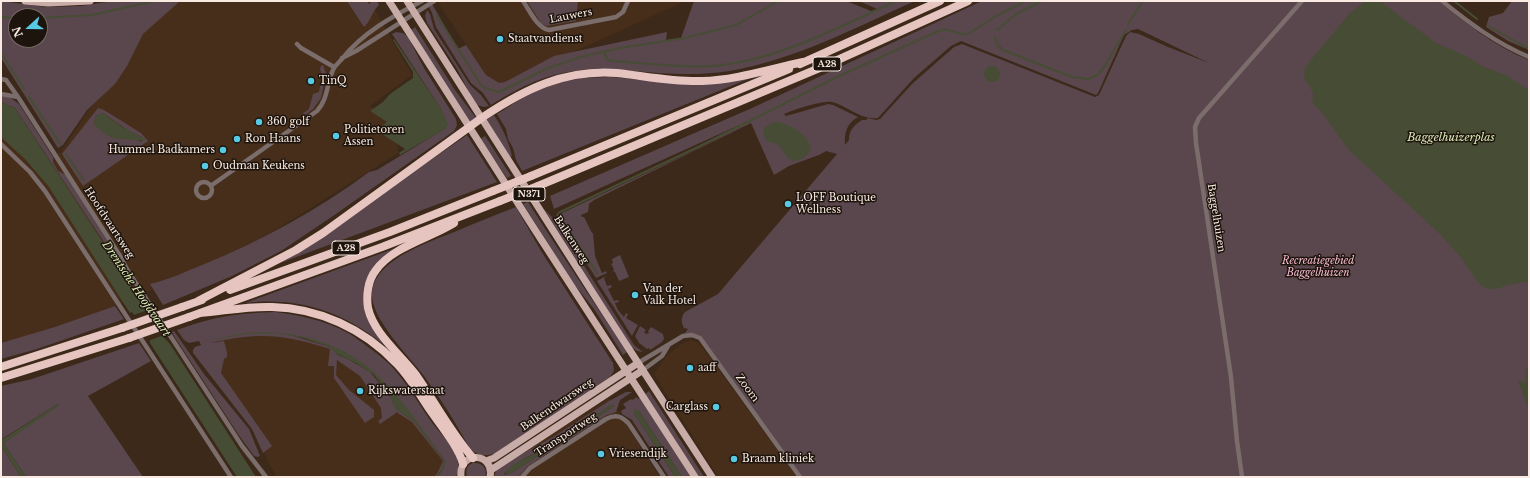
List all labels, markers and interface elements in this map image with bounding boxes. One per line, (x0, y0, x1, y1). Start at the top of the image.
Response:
street label: Lauwers (549, 6, 593, 26)
north arrow (8, 8, 48, 48)
text: N (9, 25, 26, 39)
place label: Staatvandienst (508, 33, 583, 45)
marker: Staatvandienst (495, 34, 505, 44)
road number: A28 (813, 57, 841, 71)
place label: TinQ (319, 75, 346, 87)
marker: TinQ (306, 76, 316, 86)
place label: 360 golf (267, 116, 309, 128)
marker: 360 golf (254, 117, 264, 127)
place label: Politietoren Assen (344, 124, 404, 148)
marker: Politietoren Assen (331, 131, 341, 141)
water label: Baggelhuizerplas (1407, 131, 1495, 145)
place label: Ron Haans (245, 133, 301, 145)
marker: Ron Haans (232, 134, 242, 144)
place label: Hummel Badkamers (109, 144, 215, 156)
marker: Hummel Badkamers (218, 145, 228, 155)
place label: Oudman Keukens (213, 160, 305, 172)
marker: Oudman Keukens (200, 161, 210, 171)
street label: Baggelhuizen (1205, 183, 1227, 253)
street label: Hoofdvaartsweg (81, 185, 137, 261)
road number: N371 (513, 187, 545, 201)
place label: LOFF Boutique Wellness (796, 192, 876, 216)
marker: LOFF Boutique Wellness (783, 199, 793, 209)
street label: Balkenweg (551, 214, 591, 266)
water label: Drentsche Hoofdvaart (99, 239, 173, 339)
road number: A28 (332, 241, 360, 255)
park label: Recreatiegebied Baggelhuizen (1282, 255, 1354, 278)
place label: Van der Valk Hotel (643, 283, 696, 306)
marker: Van der Valk Hotel (630, 290, 640, 300)
place label: aaff (698, 362, 716, 374)
marker: aaff (685, 363, 695, 373)
street label: Zoom (733, 372, 761, 404)
street label: Balkendwarsweg (518, 376, 596, 434)
place label: Rijkswaterstaat (368, 385, 444, 397)
marker: Rijkswaterstaat (355, 386, 365, 396)
place label: Carglass (666, 401, 708, 413)
marker: Carglass (711, 402, 721, 412)
street label: Transportweg (533, 411, 599, 459)
place label: Vriesendijk (609, 448, 667, 460)
marker: Vriesendijk (596, 449, 606, 459)
place label: Braam kliniek (742, 453, 814, 465)
marker: Braam kliniek (729, 454, 739, 464)

